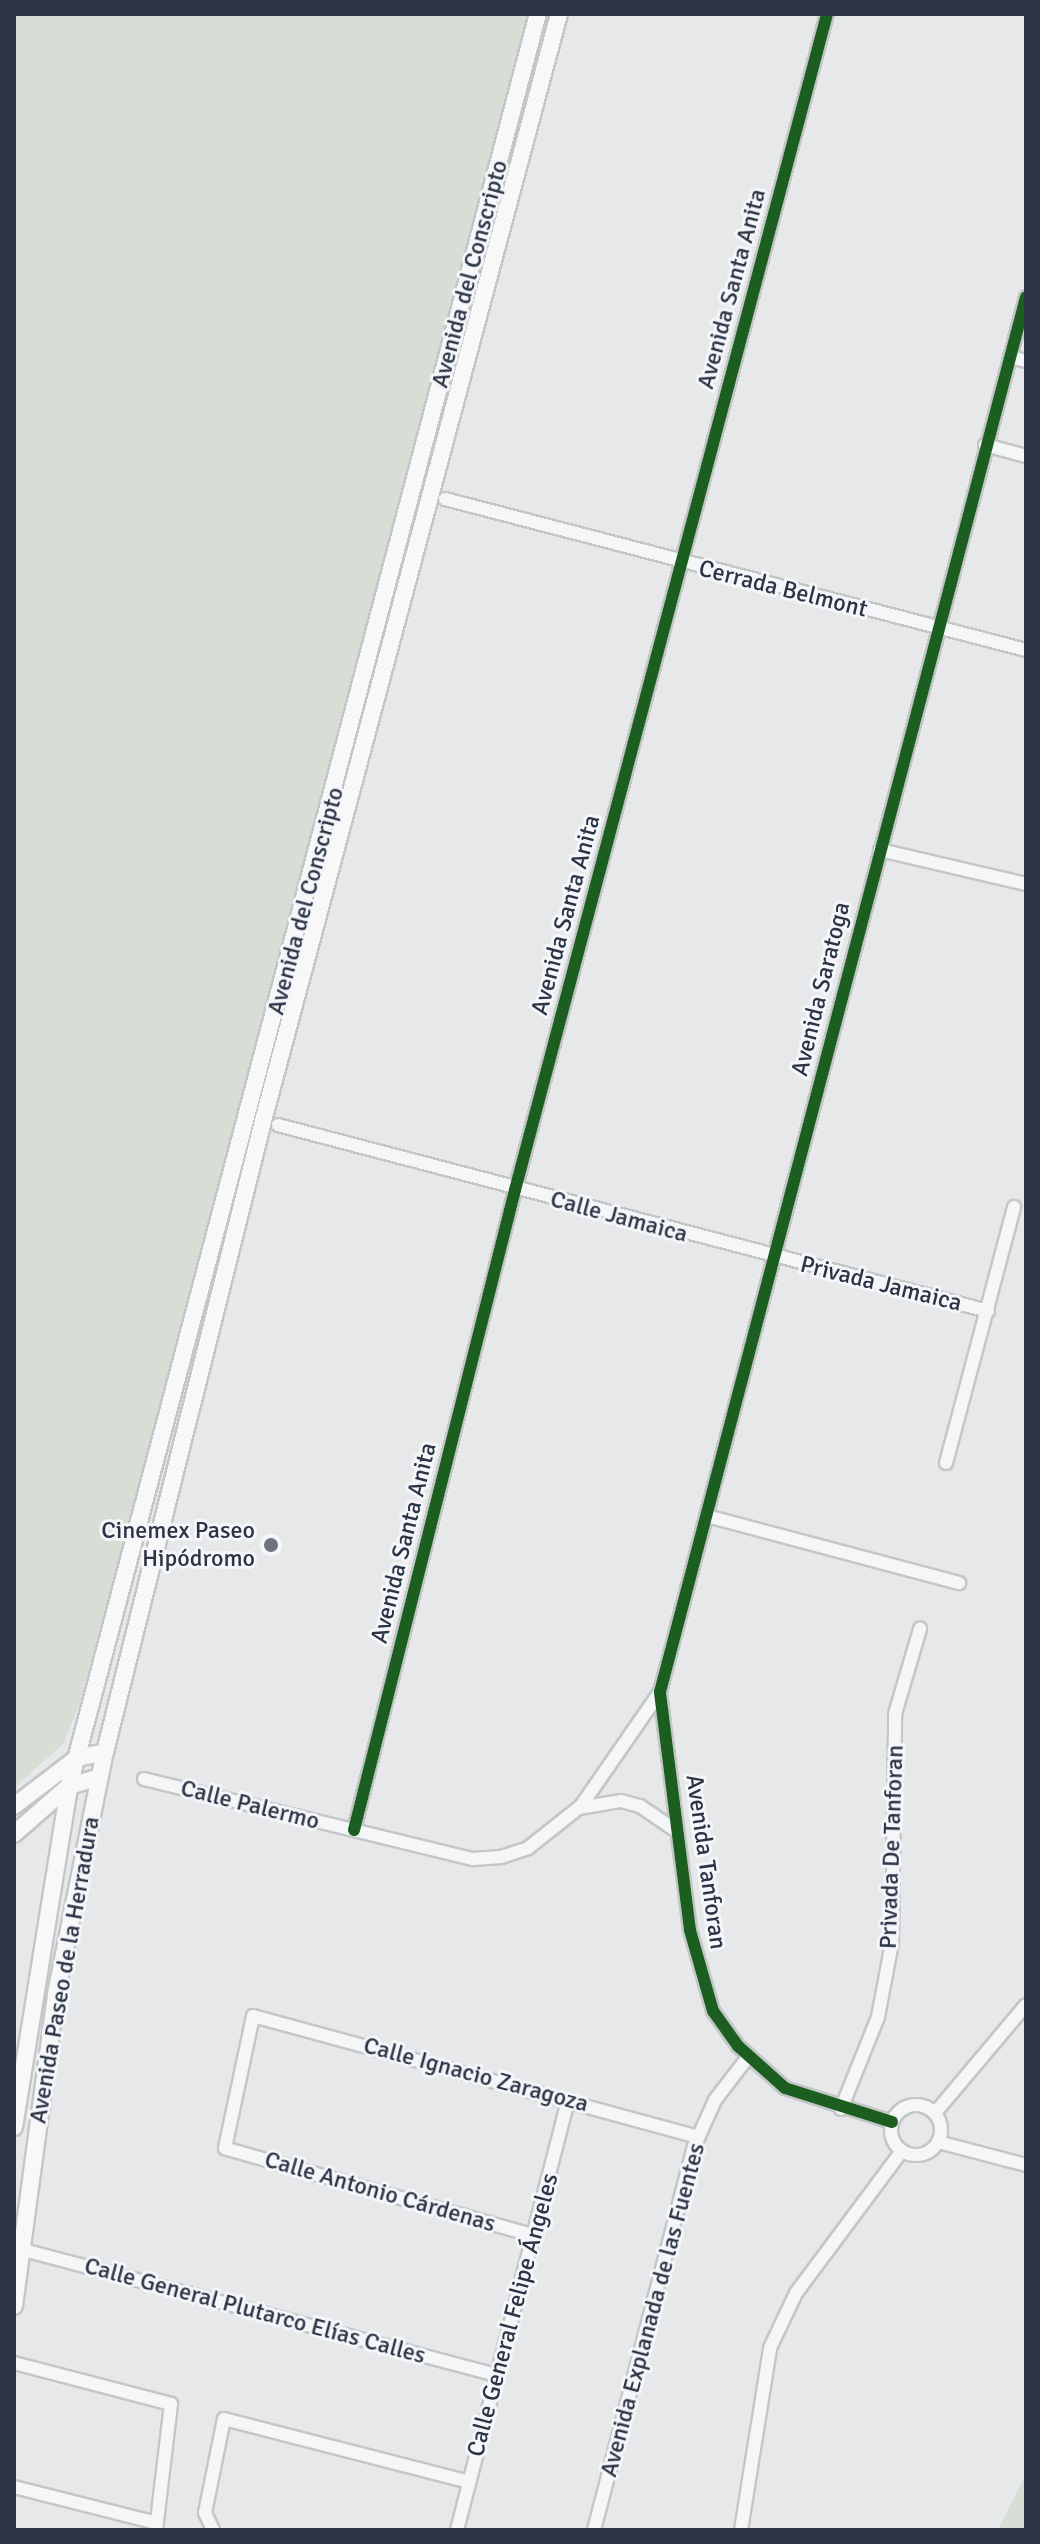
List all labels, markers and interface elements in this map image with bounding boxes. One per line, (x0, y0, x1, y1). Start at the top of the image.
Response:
street label: Avenida del Conscripto (426, 157, 514, 391)
street label: Avenida Santa Anita (691, 186, 773, 392)
street label: Cerrada Belmont (696, 554, 870, 624)
street label: Avenida del Conscripto (262, 784, 350, 1018)
street label: Avenida Santa Anita (525, 812, 607, 1018)
street label: Avenida Saratoga (785, 899, 857, 1079)
street label: Calle Jamaica (547, 1185, 691, 1249)
street label: Privada Jamaica (797, 1250, 965, 1318)
street label: Avenida Santa Anita (365, 1440, 443, 1646)
place label: Cinemex Paseo Hipódromo (101, 1517, 255, 1573)
marker: Cinemex Paseo Hipódromo (262, 1536, 280, 1554)
street label: Privada De Tanforan (874, 1744, 910, 1950)
street label: Avenida Tanforan (679, 1773, 733, 1951)
street label: Calle Palermo (178, 1774, 322, 1836)
street label: Avenida Paseo de la Herradura (24, 1814, 106, 2126)
street label: Calle Ignacio Zaragoza (360, 2031, 592, 2119)
street label: Avenida Explanada de las Fuentes (595, 2140, 711, 2480)
street label: Calle Antonio Cárdenas (261, 2145, 499, 2239)
street label: Calle General Felipe Ángeles (461, 2170, 565, 2460)
street label: Calle General Plutarco Elías Calles (81, 2252, 429, 2370)

